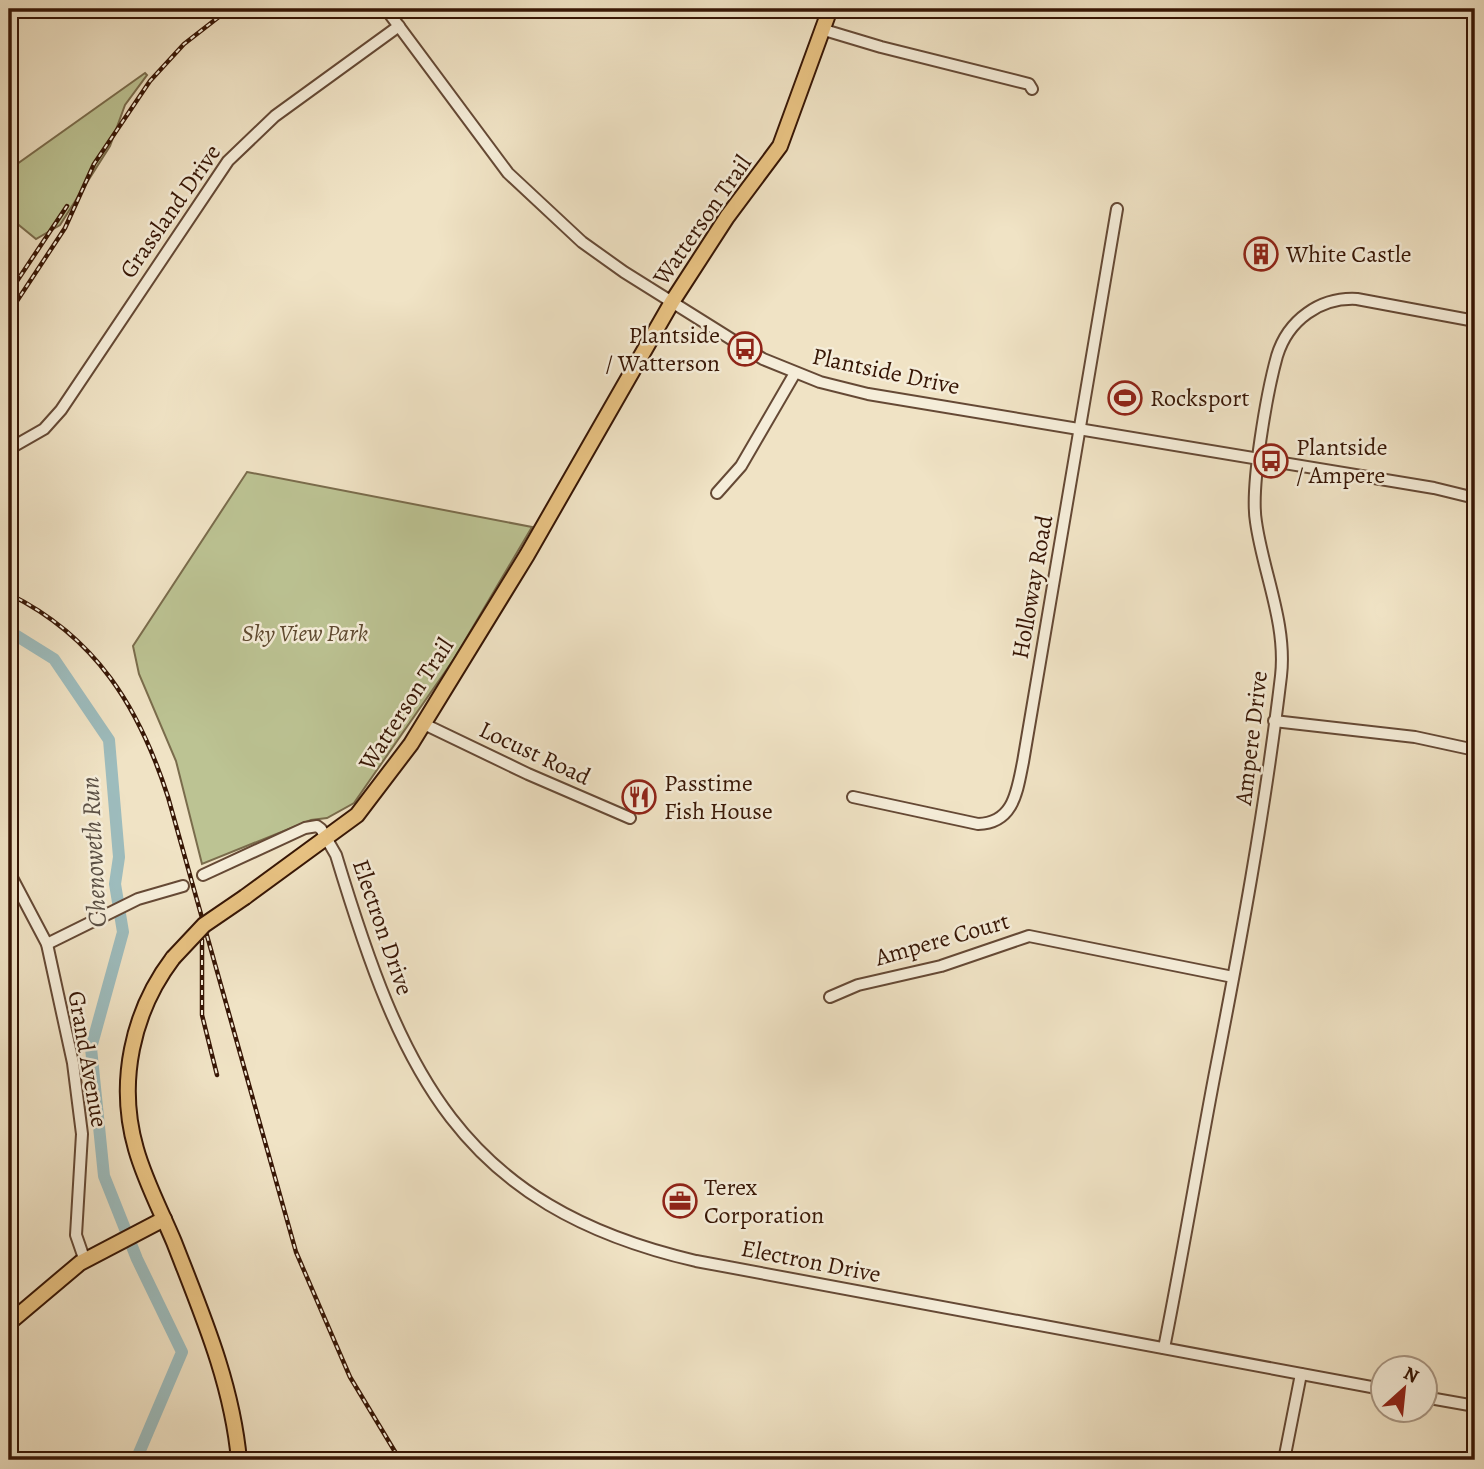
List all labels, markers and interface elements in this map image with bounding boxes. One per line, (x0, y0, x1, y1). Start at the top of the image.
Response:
street label: Grassland Drive (112, 138, 228, 284)
street label: Watterson Trail (645, 148, 759, 292)
building icon: White Castle (1242, 235, 1280, 273)
place label: White Castle (1285, 238, 1412, 270)
place label: Plantside / Watterson (605, 319, 720, 379)
bus stop icon: Plantside / Watterson (726, 330, 764, 368)
street label: Plantside Drive (809, 340, 963, 402)
sports icon: Rocksport (1106, 379, 1144, 417)
place label: Rocksport (1150, 382, 1249, 414)
place label: Plantside / Ampere (1296, 431, 1387, 491)
bus stop icon: Plantside / Ampere (1252, 442, 1290, 480)
street label: Holloway Road (1004, 512, 1060, 661)
park label: Sky View Park (242, 617, 368, 649)
street label: Watterson Trail (351, 631, 461, 777)
street label: Ampere Drive (1227, 669, 1275, 808)
street label: Locust Road (474, 713, 596, 793)
place label: Passtime Fish House (664, 767, 773, 827)
water label: Chenoweth Run (72, 776, 115, 928)
restaurant icon: Passtime Fish House (620, 778, 658, 816)
street label: Electron Drive (345, 855, 421, 999)
street label: Ampere Court (870, 905, 1013, 974)
street label: Grand Avenue (60, 988, 116, 1130)
place label: Terex Corporation (704, 1171, 824, 1231)
office icon: Terex Corporation (661, 1182, 699, 1220)
street label: Electron Drive (738, 1232, 884, 1290)
north arrow (1368, 1354, 1438, 1424)
text: N (1399, 1360, 1423, 1390)

